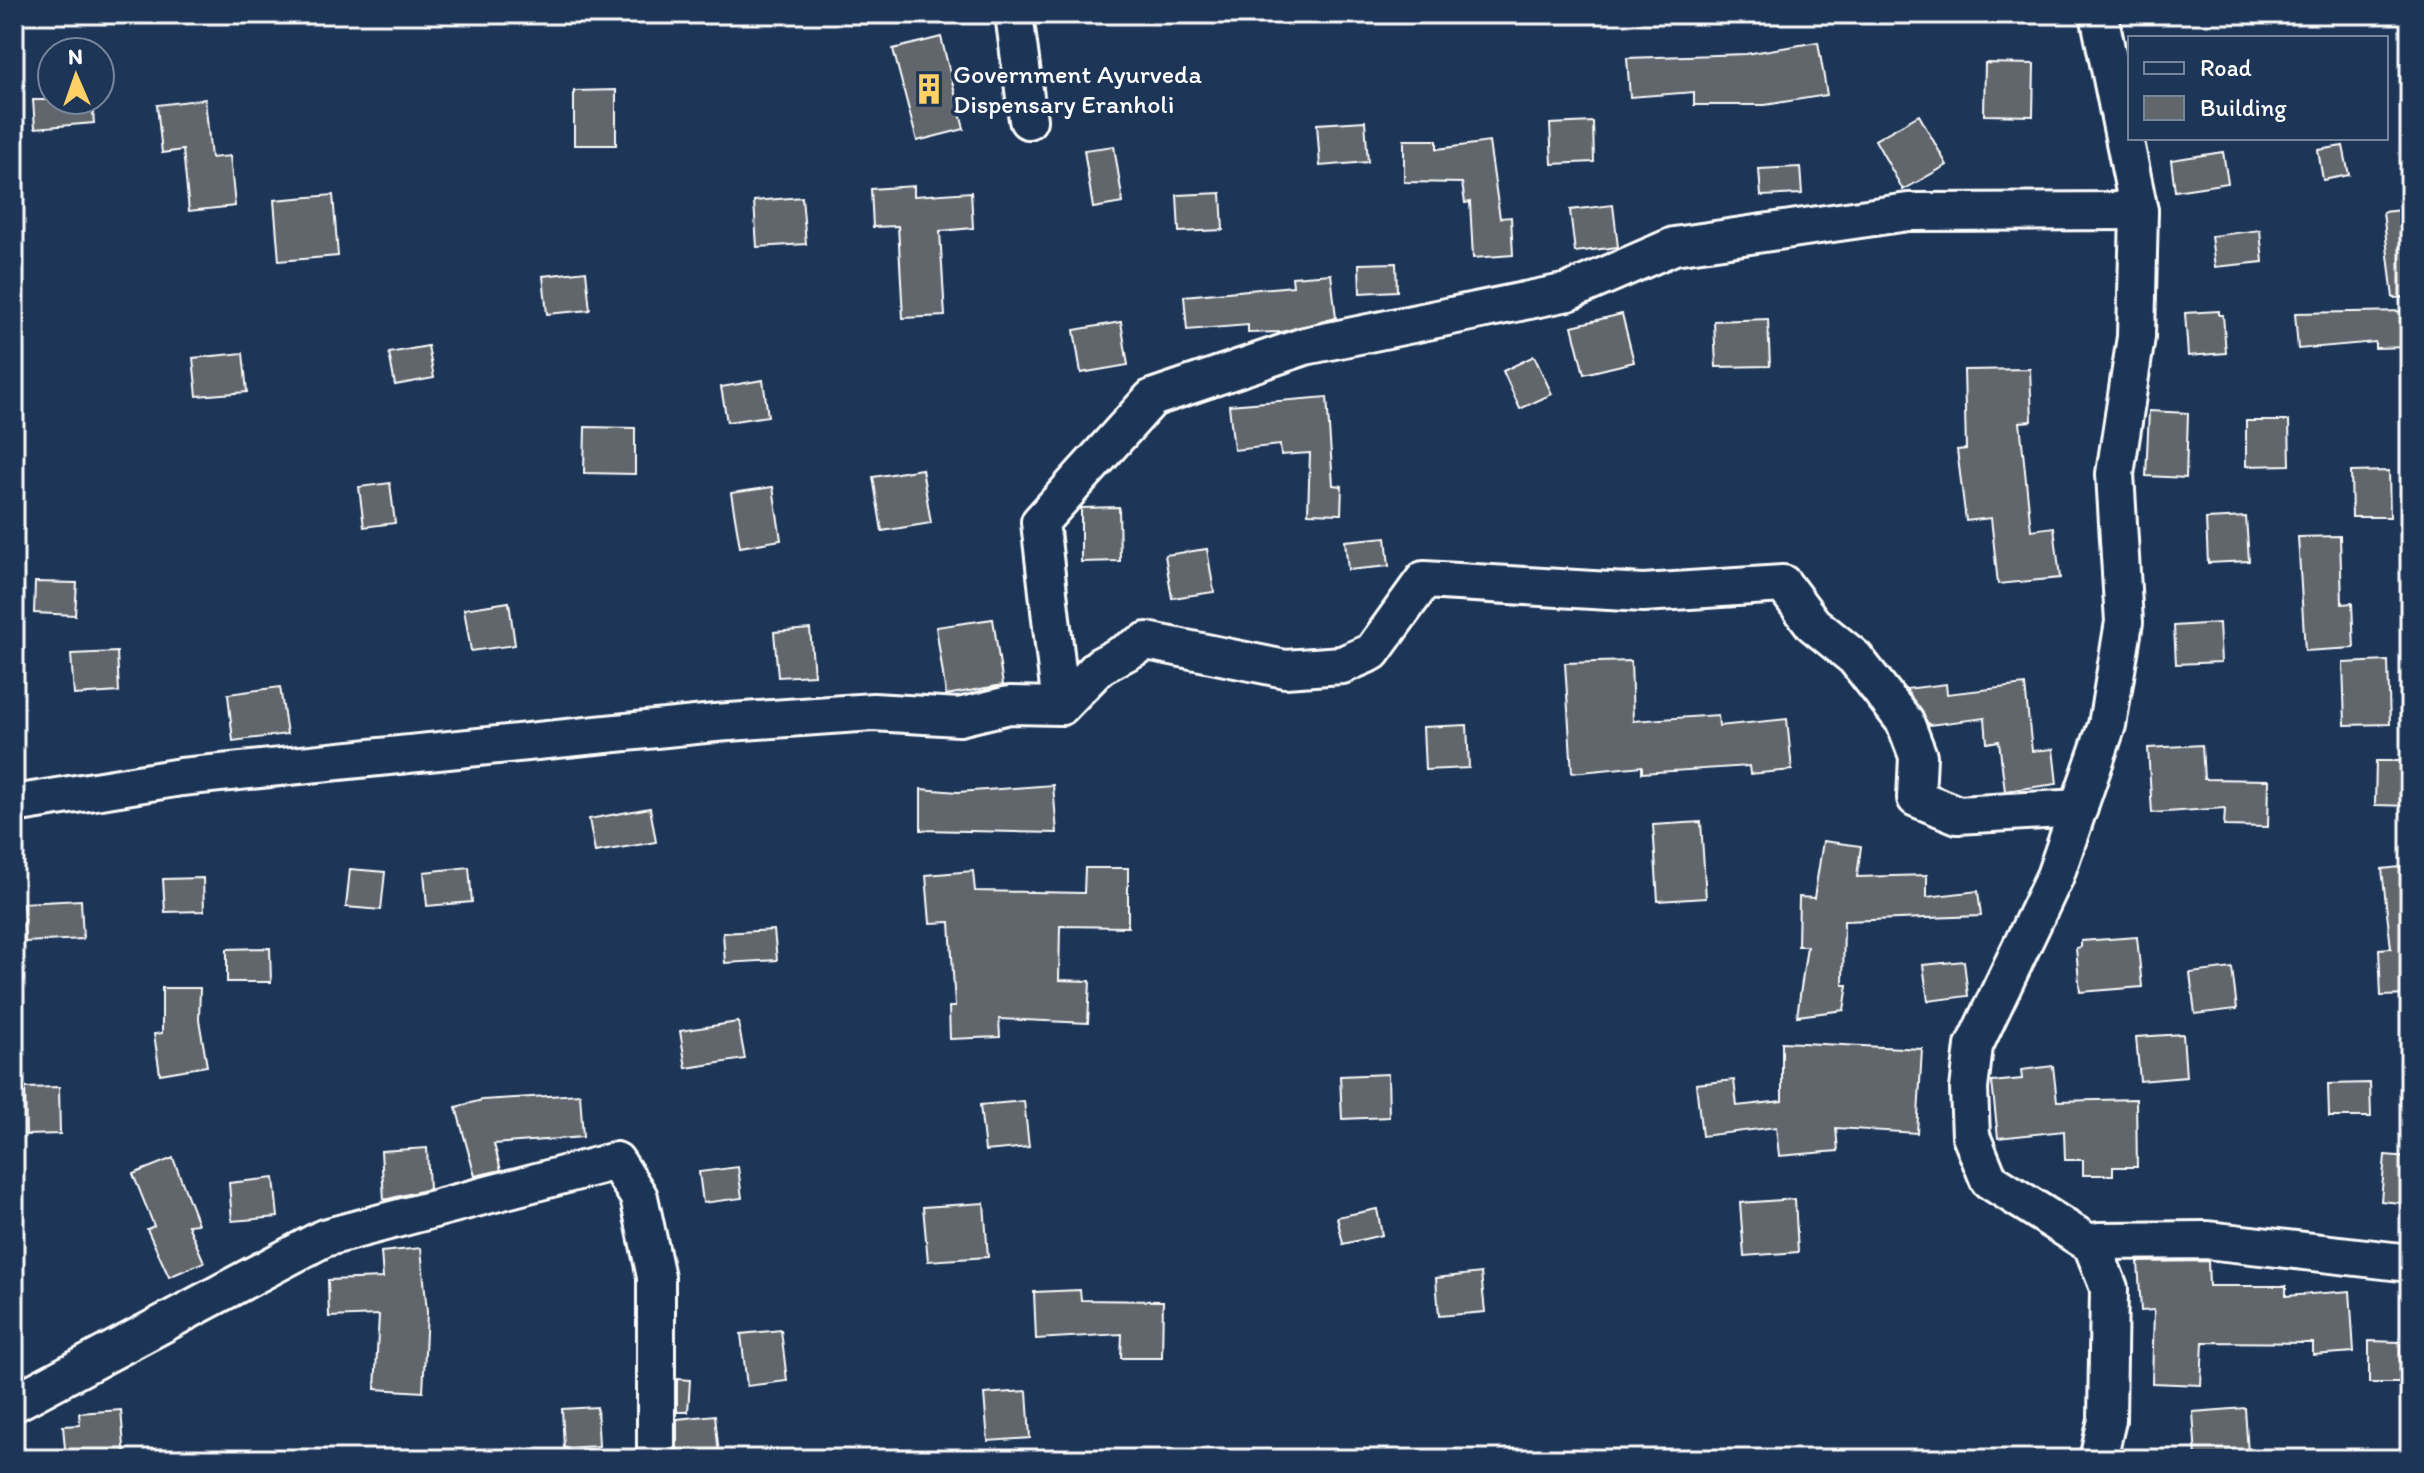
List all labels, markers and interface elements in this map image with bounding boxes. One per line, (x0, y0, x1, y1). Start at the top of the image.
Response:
north arrow (36, 36, 116, 116)
legend (2128, 36, 2388, 140)
text: N (67, 43, 83, 70)
text: Road (2200, 53, 2252, 82)
place label: Government Ayurveda Dispensary Eranholi (953, 58, 1202, 120)
building icon: Government Ayurveda Dispensary Eranholi (912, 72, 946, 106)
text: Building (2200, 93, 2287, 122)

